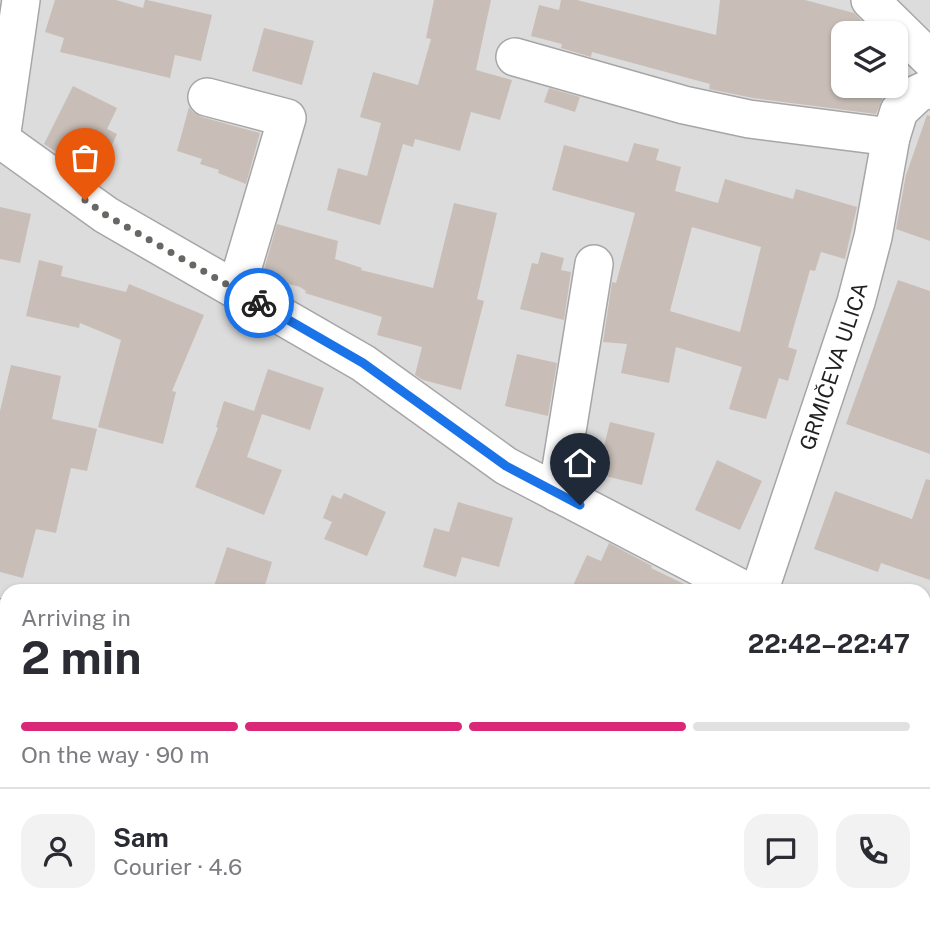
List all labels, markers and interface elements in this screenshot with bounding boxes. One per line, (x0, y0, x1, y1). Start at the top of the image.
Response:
map controls (831, 21, 908, 98)
button: layers (831, 21, 908, 98)
pin (55, 128, 115, 200)
icon: bag (66, 139, 104, 177)
courier (224, 268, 294, 338)
street label: GRMIČEVA ULICA (794, 279, 873, 453)
icon: bike (240, 284, 278, 322)
pin (550, 433, 610, 505)
icon: home (561, 444, 599, 482)
text: Arriving in (21, 604, 131, 631)
text: 22:42–22:47 (748, 628, 910, 659)
text: 2 min (21, 630, 141, 684)
text: On the way · 90 m (21, 741, 209, 768)
button: person (21, 814, 95, 888)
button: chat (744, 814, 818, 888)
button: phone (836, 814, 910, 888)
text: Sam (113, 822, 169, 853)
text: Courier · 4.6 (113, 853, 242, 880)

